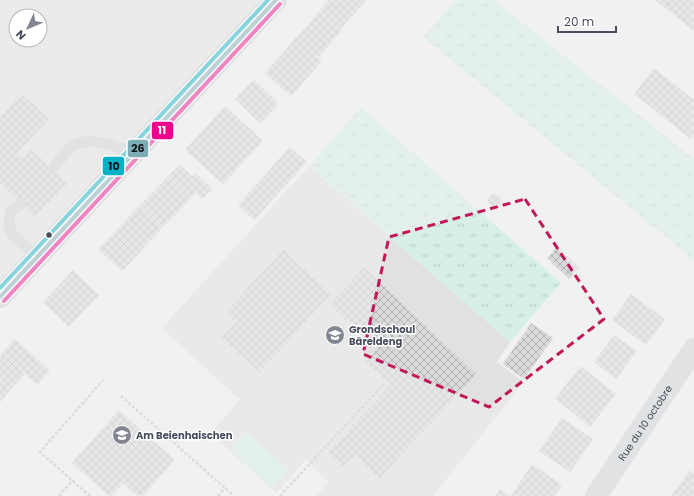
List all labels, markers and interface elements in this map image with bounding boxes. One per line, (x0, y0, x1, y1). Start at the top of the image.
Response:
north arrow (8, 8, 48, 48)
scale bar (558, 8, 616, 34)
text: 20 m (564, 13, 594, 30)
text: N (12, 26, 29, 43)
line badge: 11 (151, 121, 174, 140)
text: 11 (158, 122, 166, 138)
line badge: 26 (127, 139, 149, 158)
text: 26 (131, 140, 145, 156)
line badge: 10 (102, 156, 125, 176)
text: 10 (108, 158, 120, 174)
unlabelled marker (44, 230, 54, 240)
place label: Grondschoul Bäreldeng (349, 322, 415, 349)
school or university icon: Grondschoul Bäreldeng (324, 324, 346, 346)
street label: Rue du 10 octobre (614, 382, 676, 464)
school or university icon: Am Beienhaischen (111, 424, 133, 446)
place label: Am Beienhaischen (136, 428, 233, 443)

